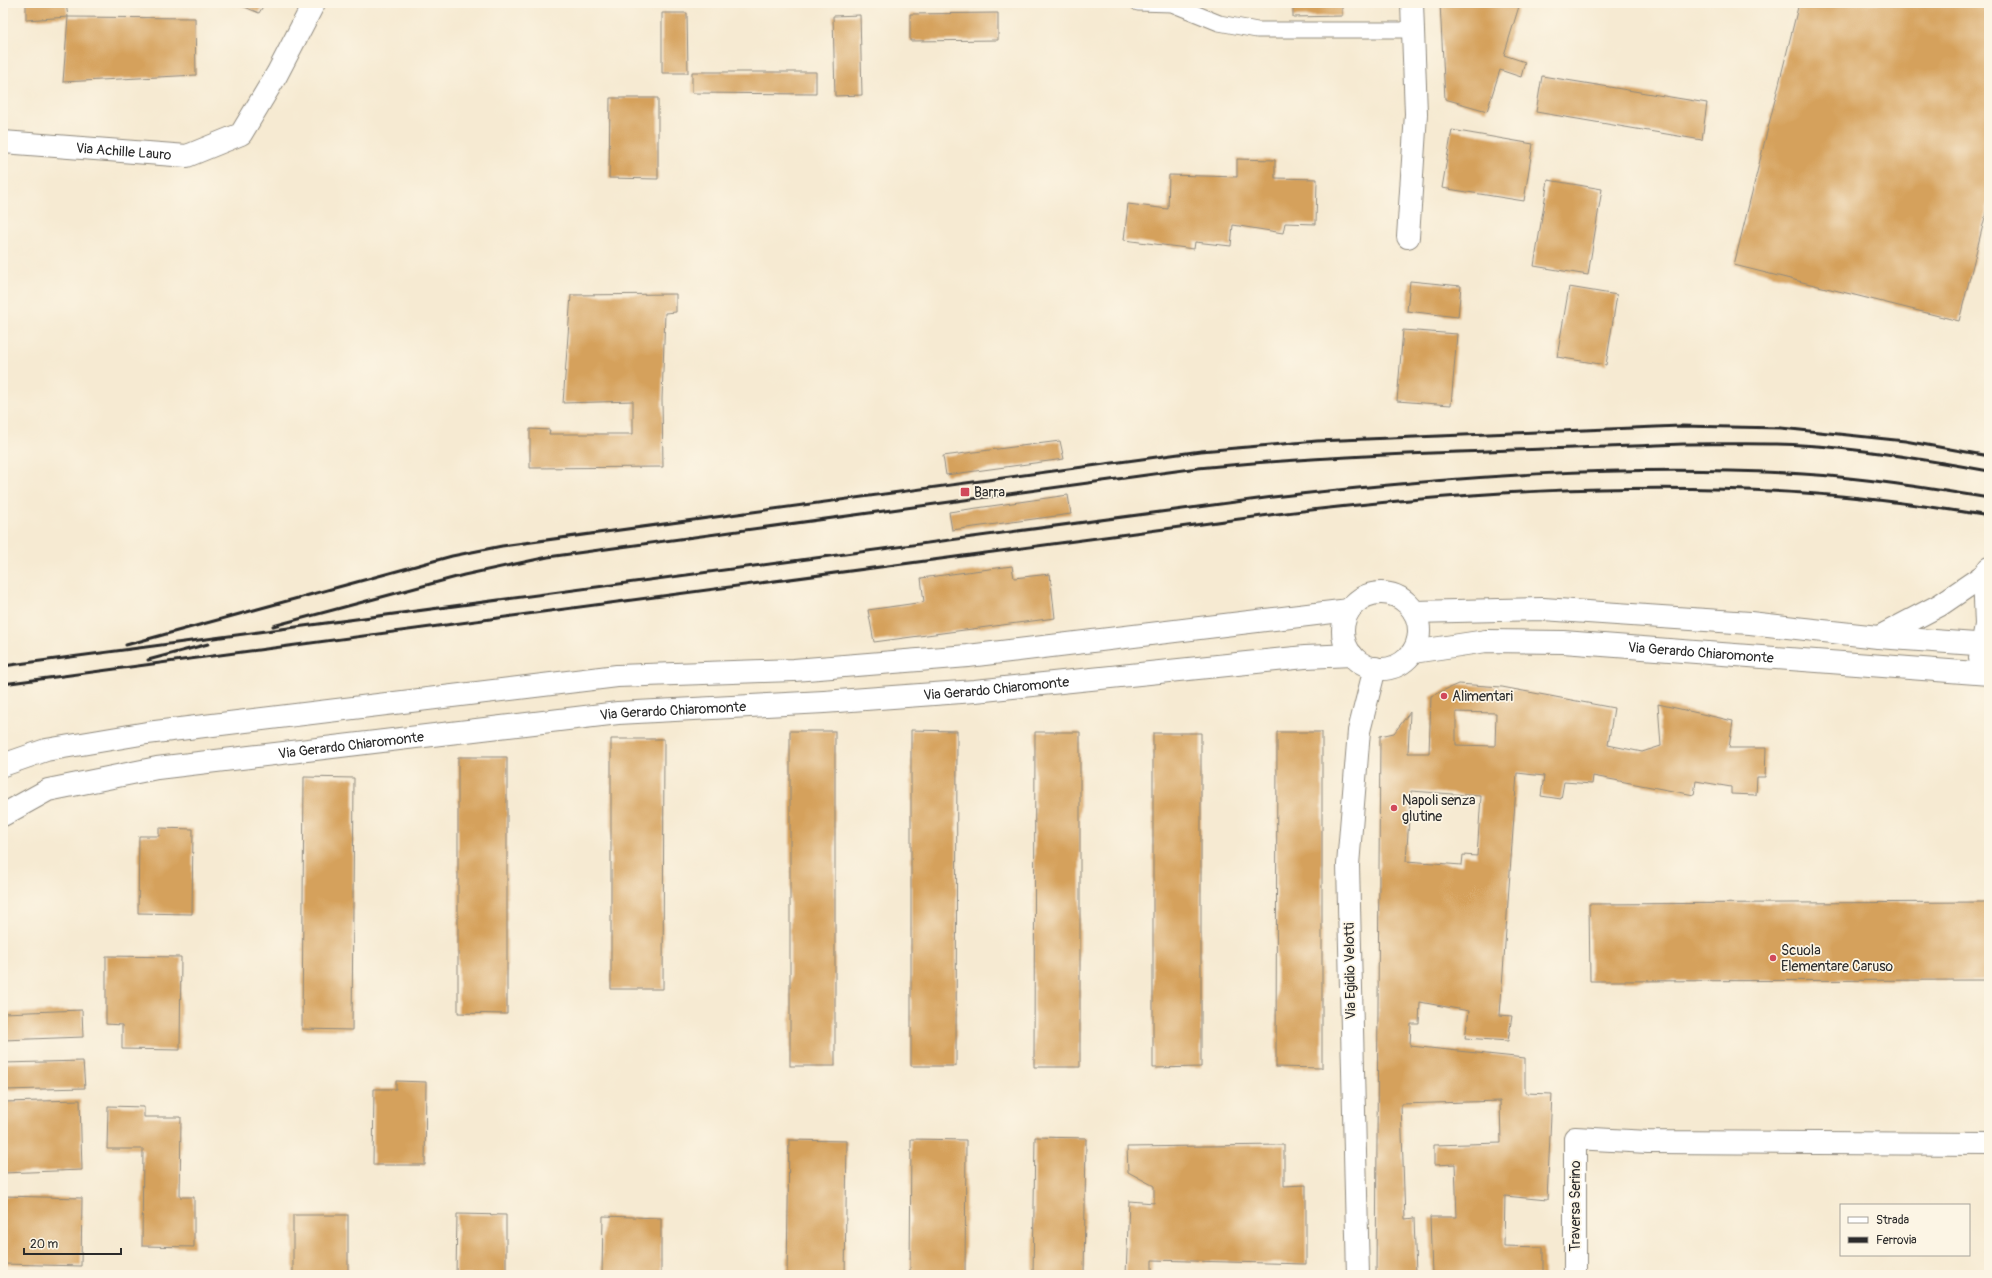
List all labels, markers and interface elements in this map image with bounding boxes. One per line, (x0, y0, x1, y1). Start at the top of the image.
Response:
street label: Via Achille Lauro (75, 139, 173, 163)
place label: Barra (974, 484, 1005, 501)
marker: Barra (959, 486, 971, 498)
street label: Via Gerardo Chiaromonte (1627, 638, 1775, 666)
street label: Via Gerardo Chiaromonte (923, 673, 1070, 703)
place label: Alimentari (1452, 688, 1514, 705)
marker: Alimentari (1439, 691, 1449, 701)
street label: Via Gerardo Chiaromonte (599, 698, 747, 724)
street label: Via Gerardo Chiaromonte (277, 728, 425, 762)
place label: Napoli senza glutine (1402, 792, 1476, 825)
marker: Napoli senza glutine (1389, 803, 1399, 813)
street label: Via Egidio Velotti (1341, 922, 1359, 1020)
place label: Scuola Elementare Caruso (1781, 942, 1893, 975)
marker: Scuola Elementare Caruso (1768, 953, 1778, 963)
street label: Traversa Serino (1567, 1160, 1584, 1252)
legend (1840, 1204, 1970, 1256)
text: Strada (1876, 1213, 1910, 1228)
scale bar (24, 1230, 121, 1256)
text: Ferrovia (1876, 1233, 1917, 1248)
text: 20 m (30, 1237, 59, 1252)

